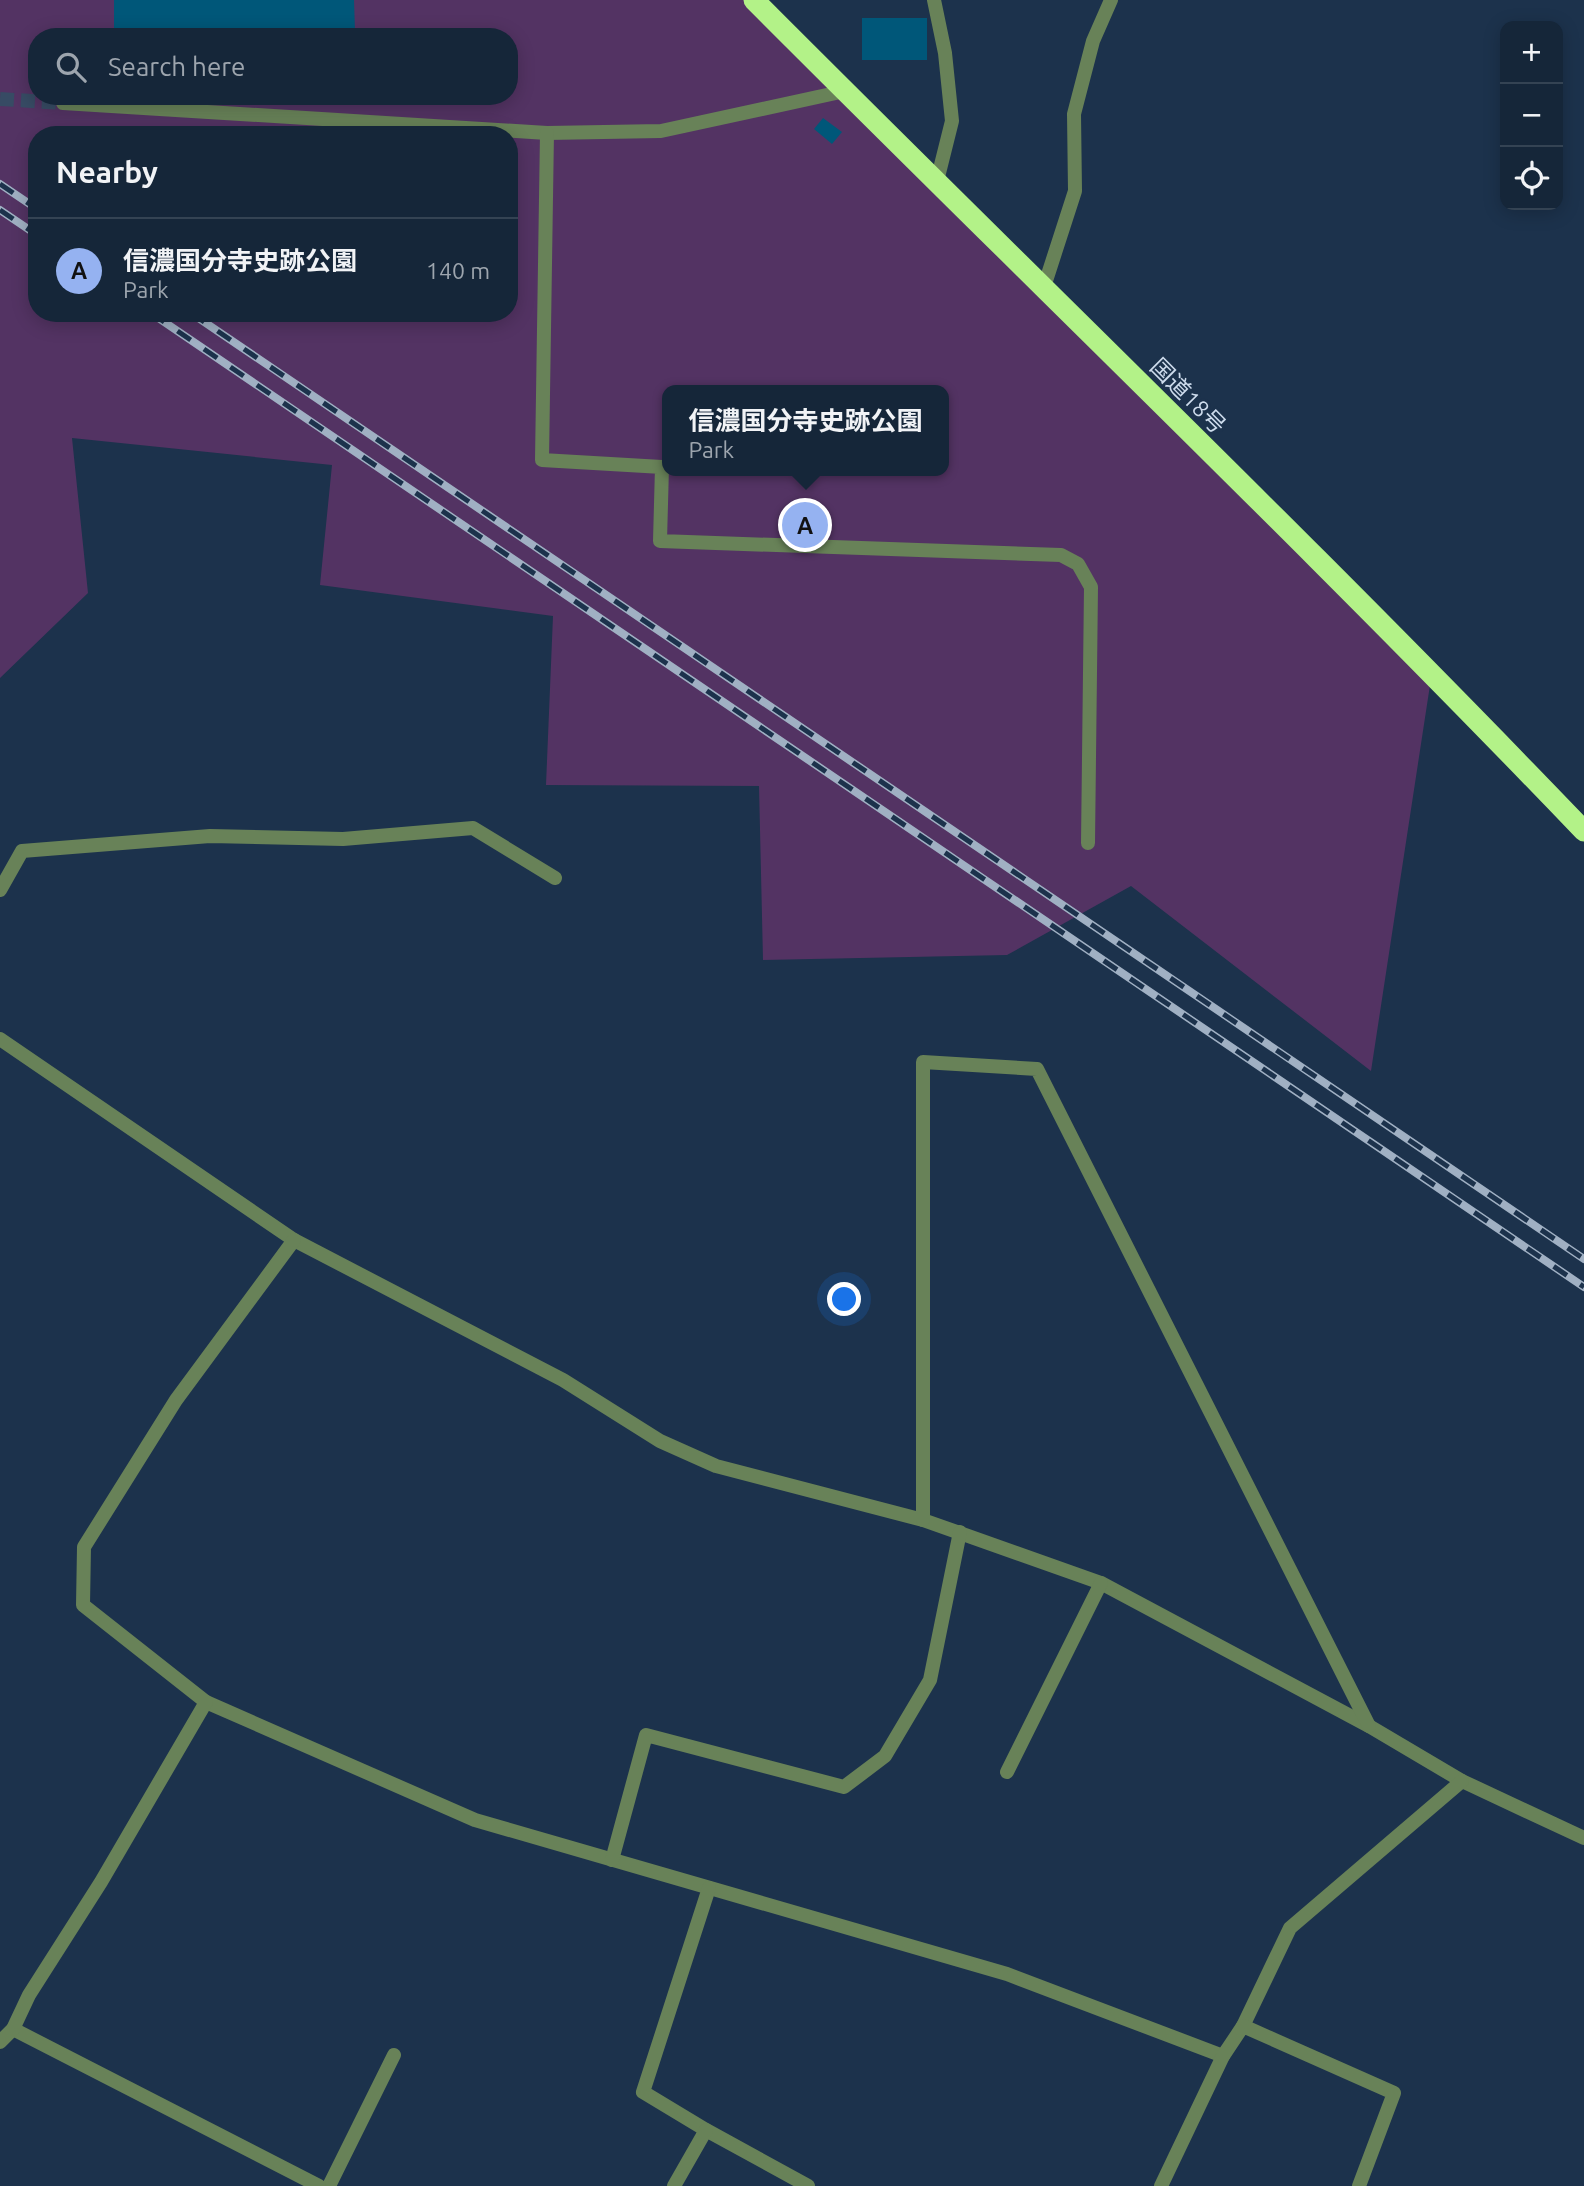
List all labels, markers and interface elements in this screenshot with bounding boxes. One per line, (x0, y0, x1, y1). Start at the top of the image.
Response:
map controls (1500, 21, 1563, 210)
button: + (1500, 21, 1563, 84)
search box (28, 28, 518, 105)
icon: search (52, 48, 90, 86)
text: Search here (108, 52, 245, 81)
button: − (1500, 84, 1563, 147)
button: locate (1500, 147, 1563, 210)
text: Nearby (56, 155, 158, 189)
text: 信濃国分寺史跡公園 (123, 246, 357, 275)
text: A (71, 258, 87, 283)
text: 140 m (426, 258, 490, 283)
text: Park (123, 277, 169, 302)
street label: 国道18号 (1146, 353, 1231, 438)
popup (662, 385, 949, 476)
text: 信濃国分寺史跡公園 (688, 406, 923, 435)
text: Park (688, 437, 734, 462)
pin: A (782, 499, 828, 551)
your location (827, 1282, 861, 1316)

